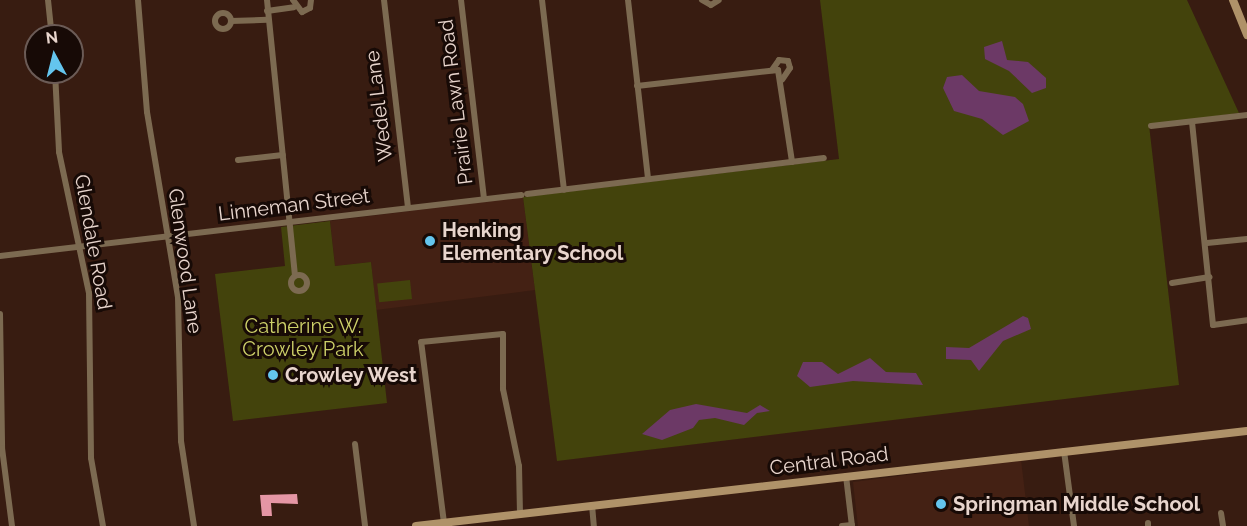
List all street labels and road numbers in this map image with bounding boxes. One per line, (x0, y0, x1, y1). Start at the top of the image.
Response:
street label: Prairie Lawn Road (434, 18, 478, 186)
street label: Wedel Lane (360, 49, 398, 163)
street label: Glendale Road (69, 173, 117, 311)
street label: Linneman Street (217, 184, 371, 226)
street label: Glenwood Lane (163, 187, 207, 335)
street label: Central Road (768, 442, 890, 480)

